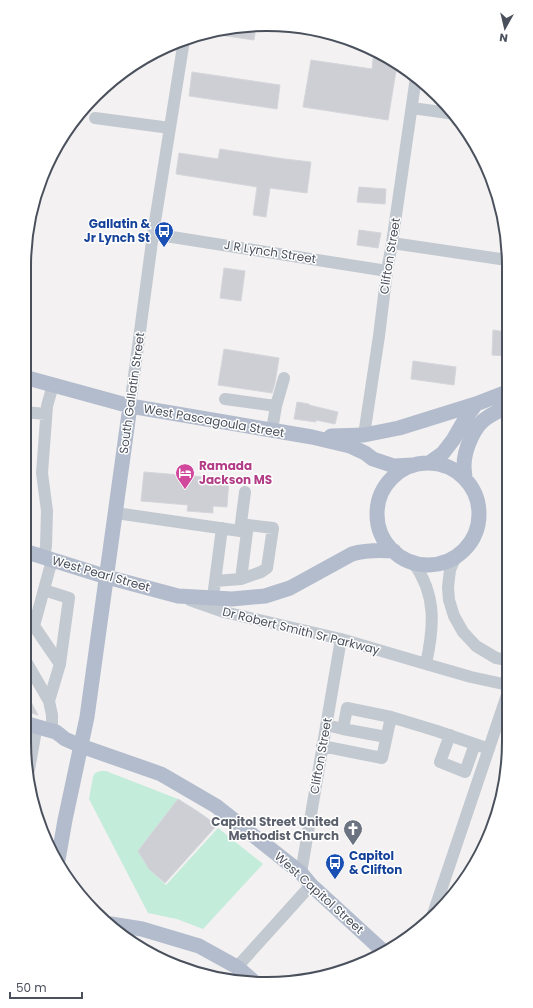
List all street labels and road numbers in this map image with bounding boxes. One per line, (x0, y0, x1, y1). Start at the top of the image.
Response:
street label: Clifton Street (375, 216, 404, 295)
street label: J R Lynch Street (223, 236, 317, 267)
street label: South Gallatin Street (115, 331, 148, 455)
street label: West Pascagoula Street (142, 400, 286, 441)
street label: West Pearl Street (50, 551, 152, 596)
street label: Dr Robert Smith Sr Parkway (221, 603, 382, 658)
street label: Clifton Street (305, 716, 336, 795)
street label: West Capitol Street (271, 848, 368, 937)

